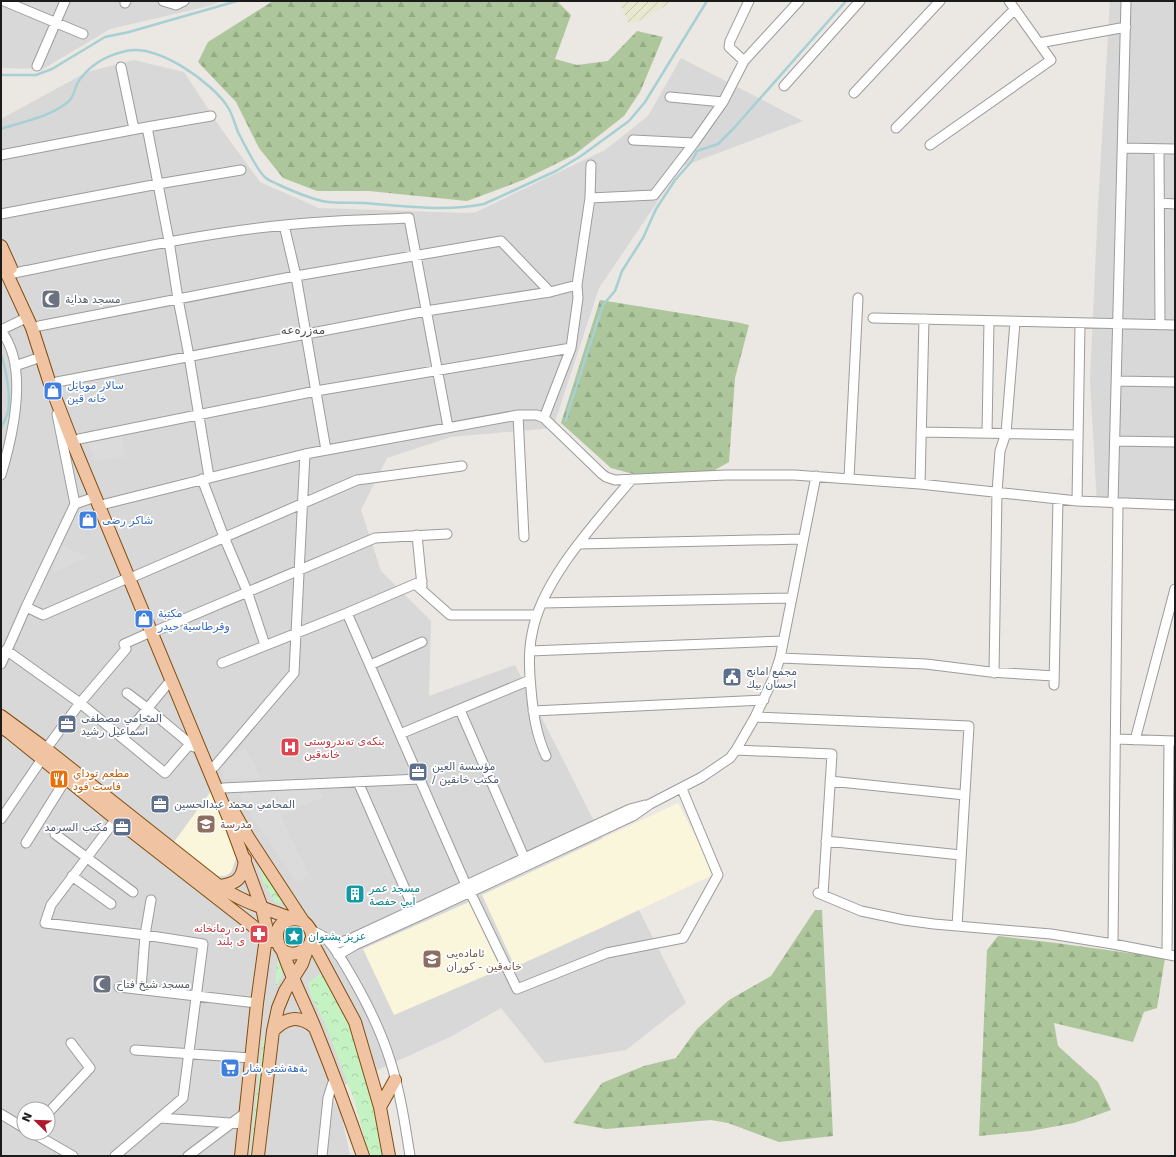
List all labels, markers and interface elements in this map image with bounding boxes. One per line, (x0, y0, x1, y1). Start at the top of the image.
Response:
mosque icon: مسجد هداية (40, 288, 62, 310)
place label: مسجد هداية (65, 293, 121, 306)
district label: مەزرەعە (281, 323, 325, 338)
place label: سالار موبايل خانه قين (67, 379, 124, 405)
shop icon: سالار موبايل خانه قين (42, 380, 64, 402)
shop icon: شاكر رضى (77, 509, 99, 531)
place label: شاكر رضى (102, 514, 153, 527)
place label: مكتبة وقرطاسية حيدر (157, 607, 230, 633)
shop icon: مكتبة وقرطاسية حيدر (133, 608, 155, 630)
place label: مجمع امانج احسان بيك (746, 665, 797, 691)
public building icon: مجمع امانج احسان بيك (721, 666, 743, 688)
place label: المحامي مصطفى اسماعيل رشيد (81, 712, 162, 738)
office icon: المحامي مصطفى اسماعيل رشيد (56, 713, 78, 735)
place label: بنکەی تەندروستی خانەقین (304, 735, 385, 761)
hospital icon: بنکەی تەندروستی خانەقین (279, 736, 301, 758)
place label: مؤسسة العين / مكتب خانقين (432, 760, 499, 786)
office icon: مؤسسة العين / مكتب خانقين (407, 761, 429, 783)
place label: مطعم توداي فاست فود (73, 767, 129, 793)
restaurant icon: مطعم توداي فاست فود (48, 768, 70, 790)
office icon: المحامي محمد عبدالحسين (149, 793, 171, 815)
place label: المحامي محمد عبدالحسين (174, 798, 295, 811)
school or university icon: مدرسة (195, 813, 217, 835)
office icon: مكتب السرمد (111, 816, 133, 838)
place label: مدرسة (220, 818, 252, 831)
place label: مكتب السرمد (44, 821, 108, 834)
place label: مسجد عمر ابي حفصة (368, 882, 420, 908)
building icon: مسجد عمر ابي حفصة (344, 883, 366, 905)
place label: ده رمانخانه ى بلند (194, 922, 245, 948)
pharmacy icon: ده رمانخانه ى بلند (248, 923, 270, 945)
place icon: عزيز پشتوان (283, 925, 305, 947)
place label: عزيز پشتوان (308, 930, 366, 943)
place label: ئامادەیی خانەقین - کوڕان (446, 947, 522, 973)
school or university icon: ئامادەیی خانەقین - کوڕان (421, 948, 443, 970)
mosque icon: مسجد شيخ فتاح (91, 973, 113, 995)
place label: مسجد شيخ فتاح (116, 978, 190, 991)
supermarket icon: بةهةشتي شار (219, 1057, 241, 1079)
place label: بةهةشتي شار (243, 1062, 308, 1075)
north arrow (16, 1101, 56, 1141)
text: N (19, 1111, 35, 1124)

